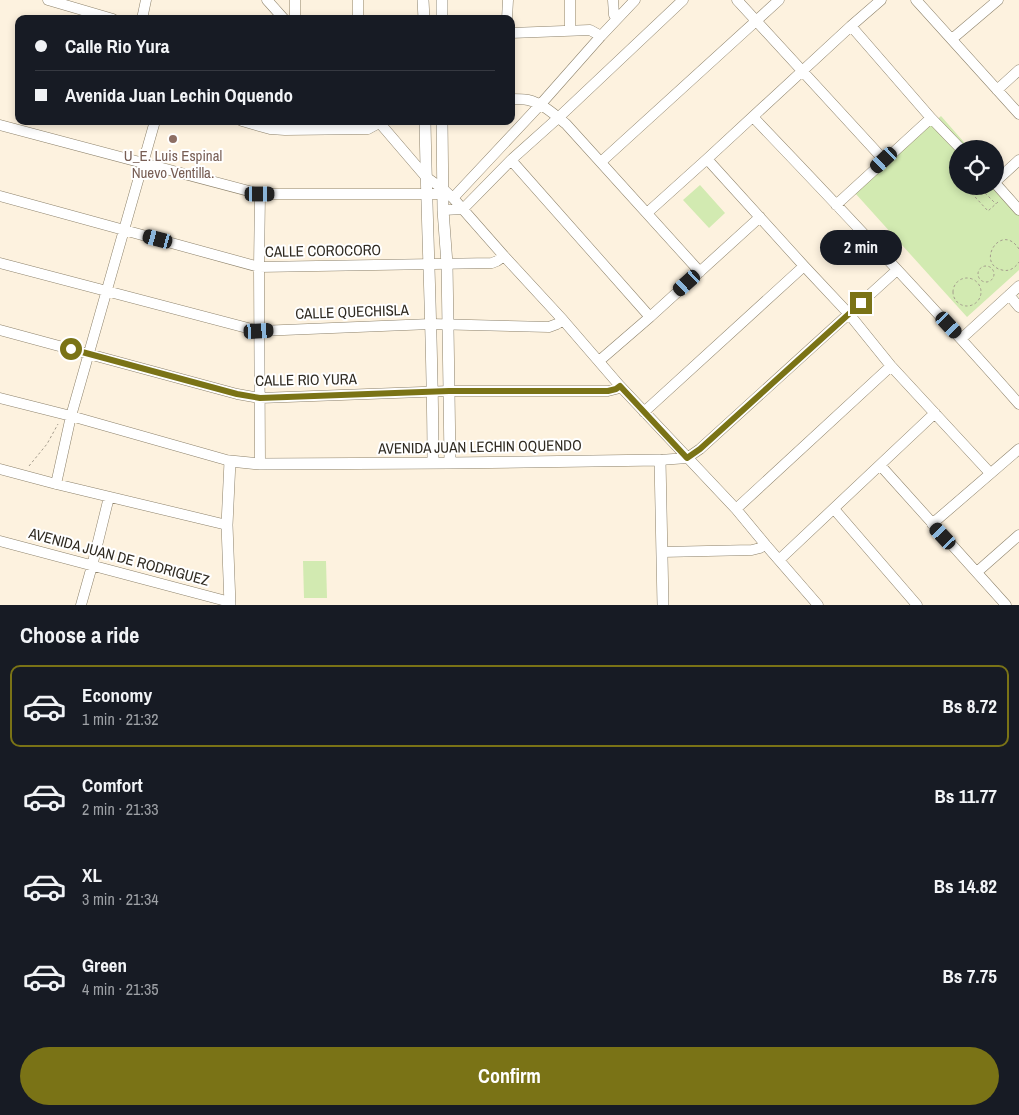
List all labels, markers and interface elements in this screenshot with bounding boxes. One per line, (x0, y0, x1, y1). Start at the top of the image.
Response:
text: Calle Rio Yura (65, 33, 170, 59)
text: Avenida Juan Lechin Oquendo (65, 82, 293, 108)
marker: U_E. Luis Espinal Nuevo Ventilla. (167, 133, 179, 145)
map controls (949, 140, 1004, 195)
button: locate (949, 140, 1004, 195)
car (867, 144, 900, 176)
place label: U_E. Luis Espinal Nuevo Ventilla. (124, 145, 222, 183)
car (245, 187, 275, 202)
car (141, 228, 174, 250)
callout: 2 min (820, 230, 902, 266)
text: 2 min (844, 236, 878, 258)
street label: CALLE COROCORO (265, 239, 381, 262)
car (670, 267, 703, 299)
route end (850, 292, 872, 314)
street label: CALLE QUECHISLA (295, 299, 410, 324)
car (933, 309, 964, 341)
car (243, 323, 274, 339)
route start (60, 338, 82, 360)
street label: CALLE RIO YURA (255, 368, 358, 391)
street label: AVENIDA JUAN LECHIN OQUENDO (377, 434, 582, 459)
car (927, 520, 958, 552)
street label: AVENIDA JUAN DE RODRIGUEZ (26, 522, 212, 591)
text: Choose a ride (20, 620, 139, 650)
text: Economy (82, 682, 152, 708)
icon: car (22, 684, 67, 729)
text: Bs 8.72 (942, 693, 997, 719)
text: 1 min · 21:32 (82, 708, 159, 730)
text: Comfort (82, 772, 143, 798)
icon: car (22, 774, 67, 819)
text: Bs 11.77 (935, 783, 997, 809)
text: 2 min · 21:33 (82, 798, 159, 820)
text: XL (82, 862, 102, 888)
icon: car (22, 864, 67, 909)
text: Bs 14.82 (934, 873, 997, 899)
text: 3 min · 21:34 (82, 888, 159, 910)
text: Green (82, 952, 127, 978)
icon: car (22, 954, 67, 999)
text: Bs 7.75 (942, 963, 997, 989)
text: 4 min · 21:35 (82, 978, 159, 1000)
button: Confirm (20, 1047, 999, 1105)

